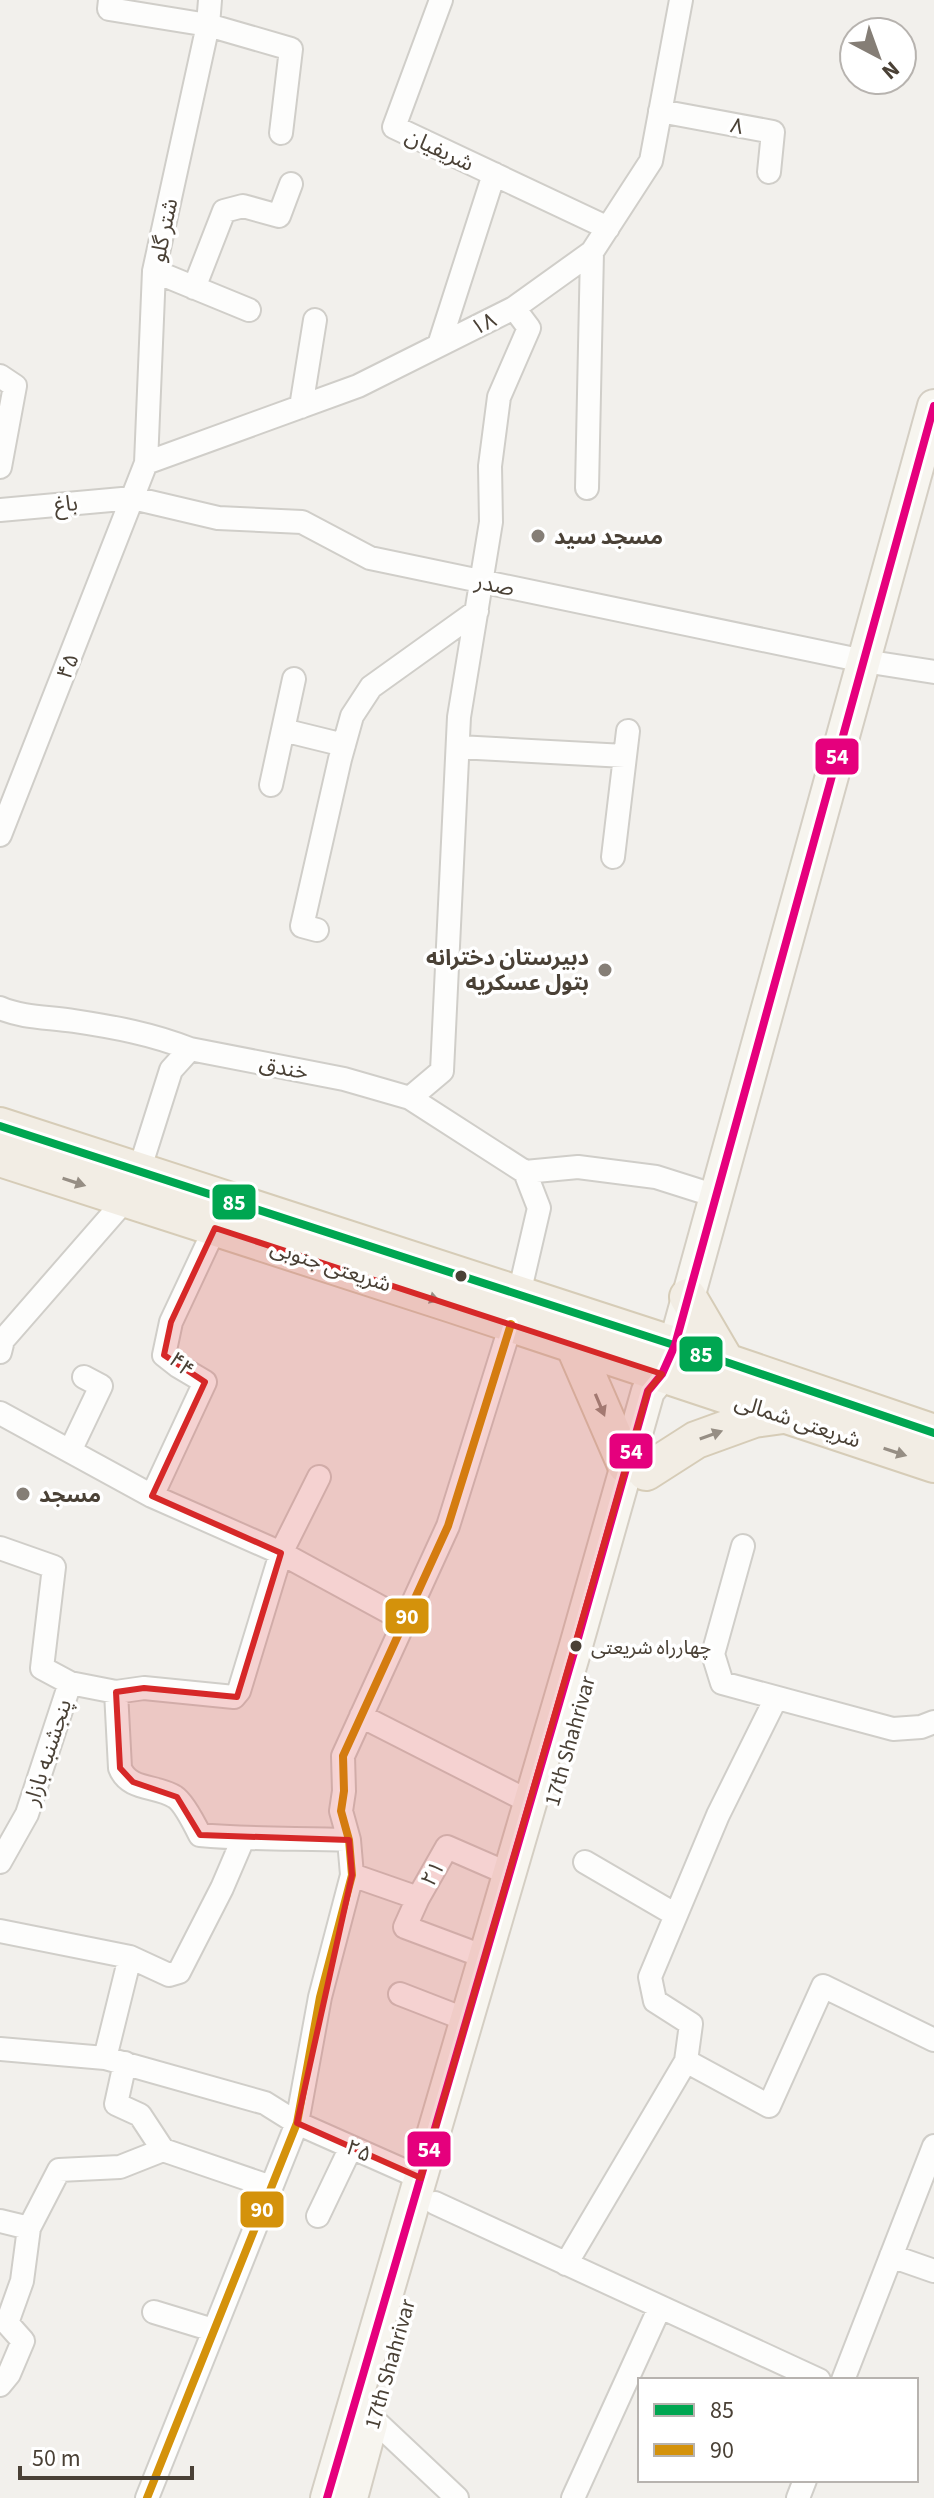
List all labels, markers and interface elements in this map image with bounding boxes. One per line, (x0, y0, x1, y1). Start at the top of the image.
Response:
north arrow (838, 16, 918, 96)
text: N (874, 53, 906, 87)
street label: ۸ (728, 109, 746, 143)
street label: شریفیان (400, 120, 479, 180)
street label: شتر گلو (142, 195, 186, 265)
street label: ۱۸ (465, 304, 502, 344)
street label: باغ (53, 487, 79, 521)
place label: مسجد سید (554, 521, 663, 553)
marker: مسجد سید (529, 527, 547, 545)
street label: صدر (471, 565, 518, 605)
street label: ۴۵ (48, 649, 87, 684)
line badge: 54 (814, 737, 860, 776)
text: 54 (825, 741, 849, 773)
place label: دبیرستان دخترانه بتول عسکریه (426, 942, 589, 999)
marker: دبیرستان دخترانه بتول عسکریه (596, 961, 614, 979)
street label: خندق (257, 1048, 311, 1088)
one-way arrow (63, 1177, 87, 1189)
line badge: 85 (211, 1183, 257, 1221)
text: 85 (222, 1187, 246, 1219)
street label: شریعتی جنوبی (266, 1231, 395, 1301)
unlabelled marker (453, 1268, 469, 1284)
one-way arrow (417, 1291, 441, 1303)
line badge: 85 (678, 1335, 724, 1373)
text: 85 (689, 1339, 713, 1371)
street label: ۴۴ (161, 1344, 201, 1385)
street label: شریعتی شمالی (731, 1386, 865, 1456)
one-way arrow (593, 1393, 606, 1417)
one-way arrow (699, 1428, 723, 1441)
line badge: 54 (608, 1432, 654, 1470)
text: 54 (619, 1436, 643, 1468)
one-way arrow (883, 1446, 907, 1458)
place label: مسجد (39, 1479, 101, 1511)
marker: مسجد (14, 1485, 32, 1503)
line badge: 90 (384, 1597, 430, 1635)
text: 90 (395, 1601, 419, 1633)
place label: چهارراه شریعتی (591, 1634, 711, 1662)
marker: چهارراه شریعتی (568, 1638, 584, 1654)
street label: 17th Shahrivar (536, 1672, 604, 1810)
street label: پنجشنبه بازار (15, 1695, 80, 1811)
street label: ۲۱ (413, 1855, 453, 1892)
line badge: 54 (406, 2130, 452, 2168)
street label: ۲۵ (341, 2131, 377, 2171)
text: 54 (417, 2134, 441, 2166)
line badge: 90 (239, 2190, 285, 2229)
text: 90 (250, 2194, 274, 2226)
street label: 17th Shahrivar (356, 2295, 424, 2433)
legend (638, 2378, 918, 2482)
text: 85 (710, 2393, 734, 2428)
scale bar (20, 2430, 192, 2480)
text: 90 (710, 2433, 734, 2468)
text: 50 m (32, 2441, 81, 2476)

